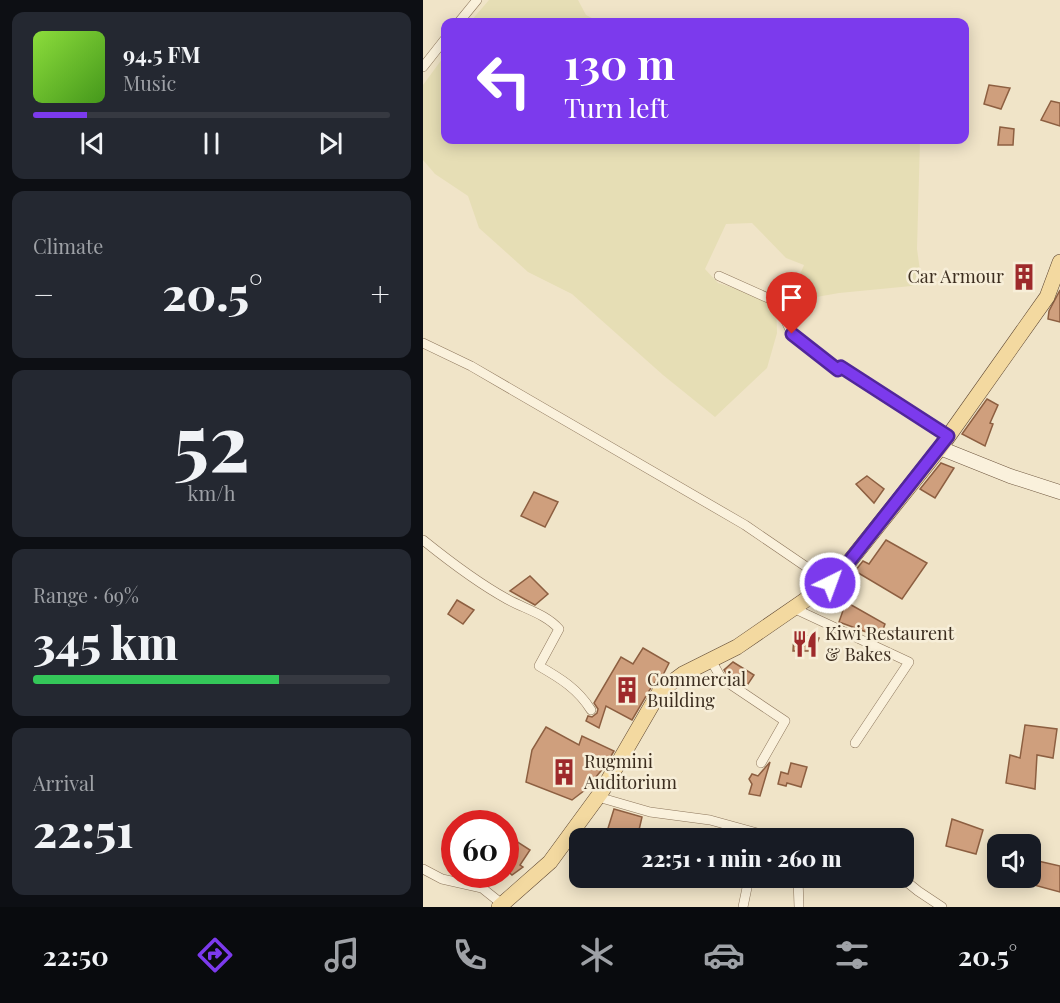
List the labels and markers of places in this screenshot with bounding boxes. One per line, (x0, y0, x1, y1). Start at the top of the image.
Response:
building icon: Car Armour (1009, 262, 1039, 292)
place label: Car Armour (907, 264, 1004, 288)
pin (766, 272, 817, 334)
place label: Kiwi Restaurent & Bakes (825, 621, 955, 666)
restaurant icon: Kiwi Restaurent & Bakes (790, 629, 820, 659)
place label: Commercial Building (647, 667, 746, 712)
building icon: Commercial Building (612, 675, 642, 705)
place label: Rugmini Auditorium (583, 749, 677, 794)
building icon: Rugmini Auditorium (549, 757, 579, 787)

